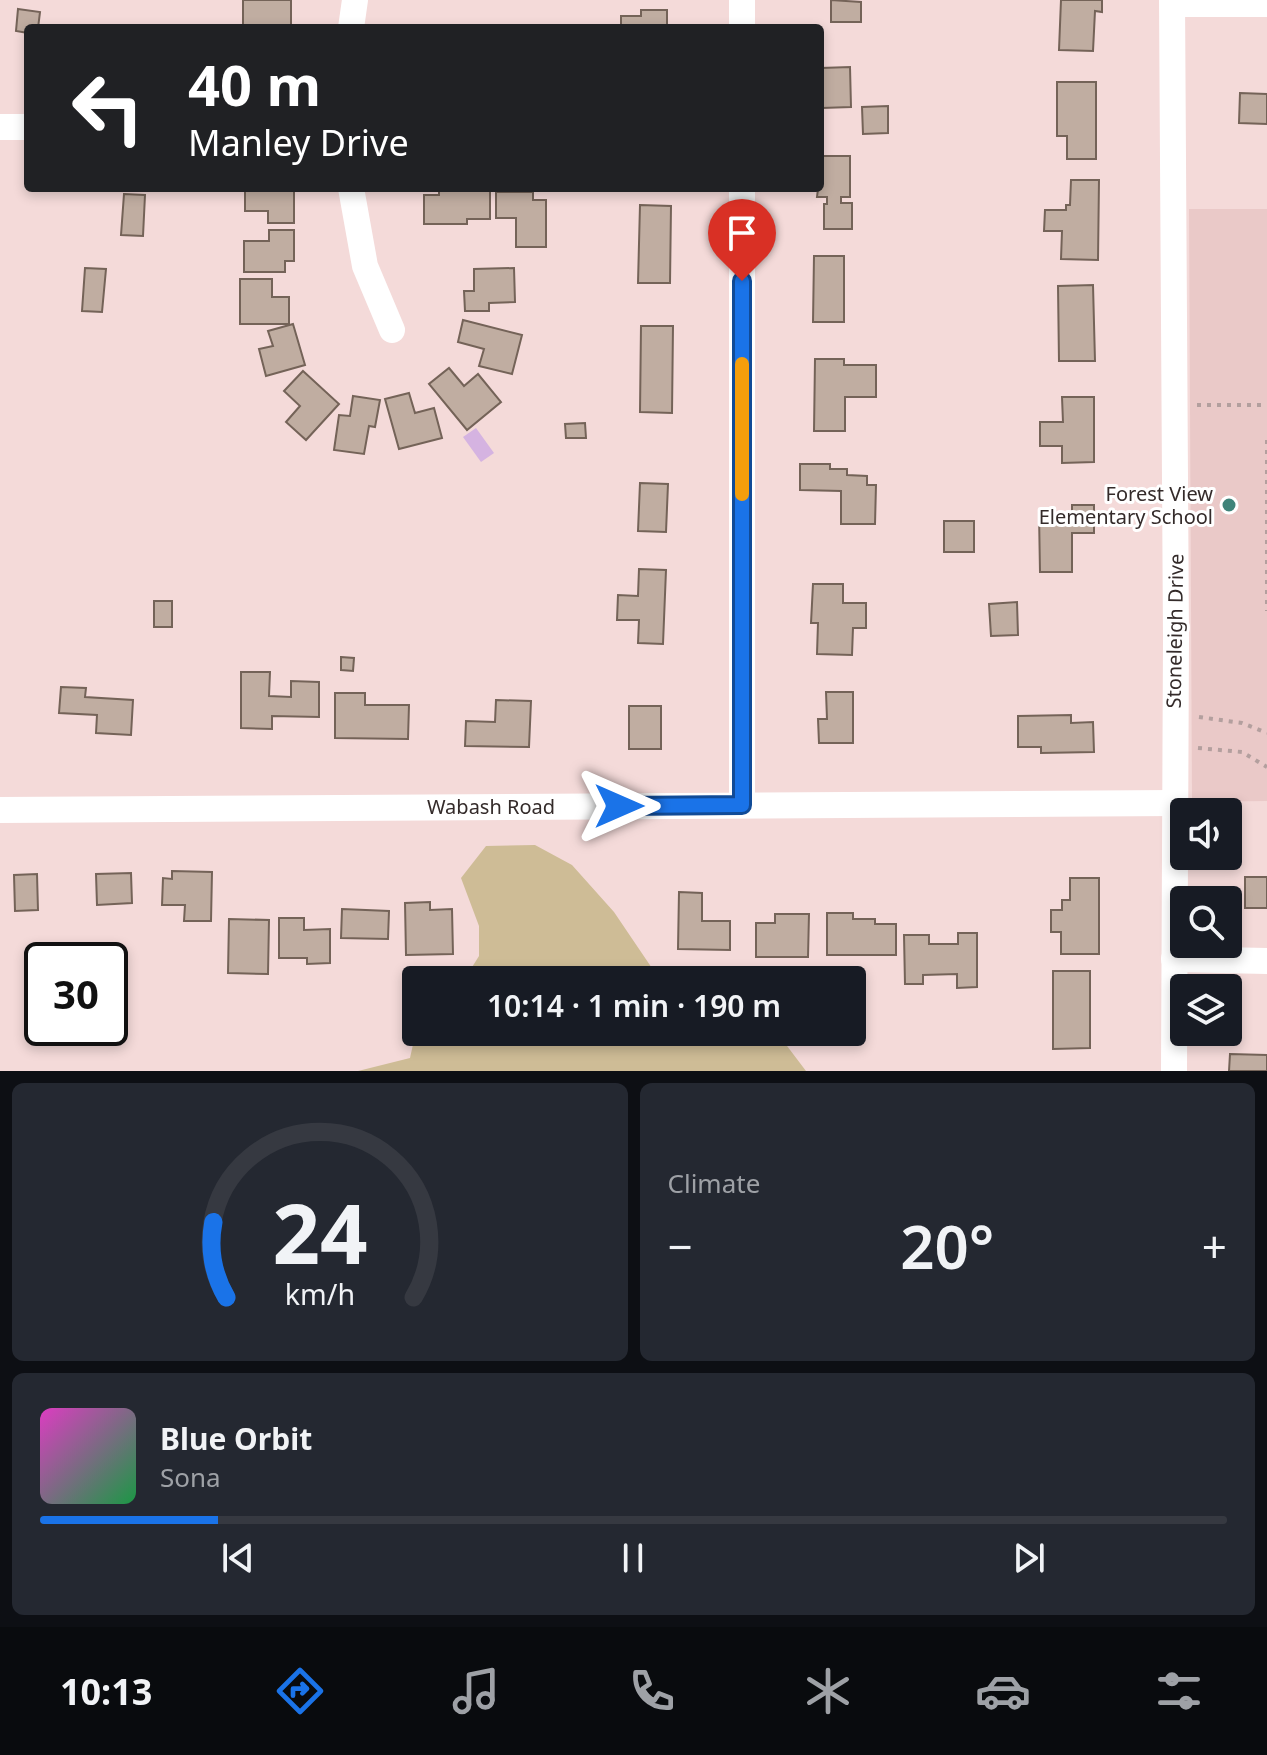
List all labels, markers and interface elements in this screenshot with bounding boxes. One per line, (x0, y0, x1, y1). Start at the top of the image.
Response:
text: 40 m (188, 46, 321, 122)
icon: left (56, 56, 160, 160)
text: Manley Drive (188, 118, 409, 167)
pin (708, 199, 776, 281)
icon: arrive (720, 211, 764, 255)
place label: Forest View Elementary School (1039, 480, 1213, 530)
marker: Forest View Elementary School (1220, 496, 1238, 514)
street label: Stoneleigh Drive (1160, 553, 1189, 709)
position arrow (577, 764, 661, 848)
street label: Wabash Road (427, 793, 555, 820)
map controls (1170, 798, 1242, 1046)
button: sound (1170, 798, 1242, 870)
button: search (1170, 886, 1242, 958)
speed limit sign: 30 (24, 942, 128, 1046)
button: layers (1170, 974, 1242, 1046)
text: 10:14 · 1 min · 190 m (487, 985, 781, 1026)
text: Climate (668, 1165, 760, 1201)
text: 24 (272, 1175, 367, 1288)
text: 20° (900, 1205, 994, 1287)
text: − (668, 1216, 693, 1276)
text: + (1202, 1216, 1227, 1276)
text: km/h (285, 1274, 355, 1313)
text: Blue Orbit (160, 1418, 312, 1459)
text: Sona (160, 1459, 221, 1495)
icon: previous (216, 1536, 260, 1580)
icon: pause (611, 1536, 655, 1580)
icon: next (1007, 1536, 1051, 1580)
icon: directions (272, 1663, 328, 1719)
icon: music (448, 1663, 504, 1719)
icon: phone (624, 1663, 680, 1719)
icon: climate (800, 1663, 856, 1719)
icon: car (975, 1663, 1031, 1719)
icon: filters (1151, 1663, 1207, 1719)
text: 10:13 (60, 1667, 152, 1716)

